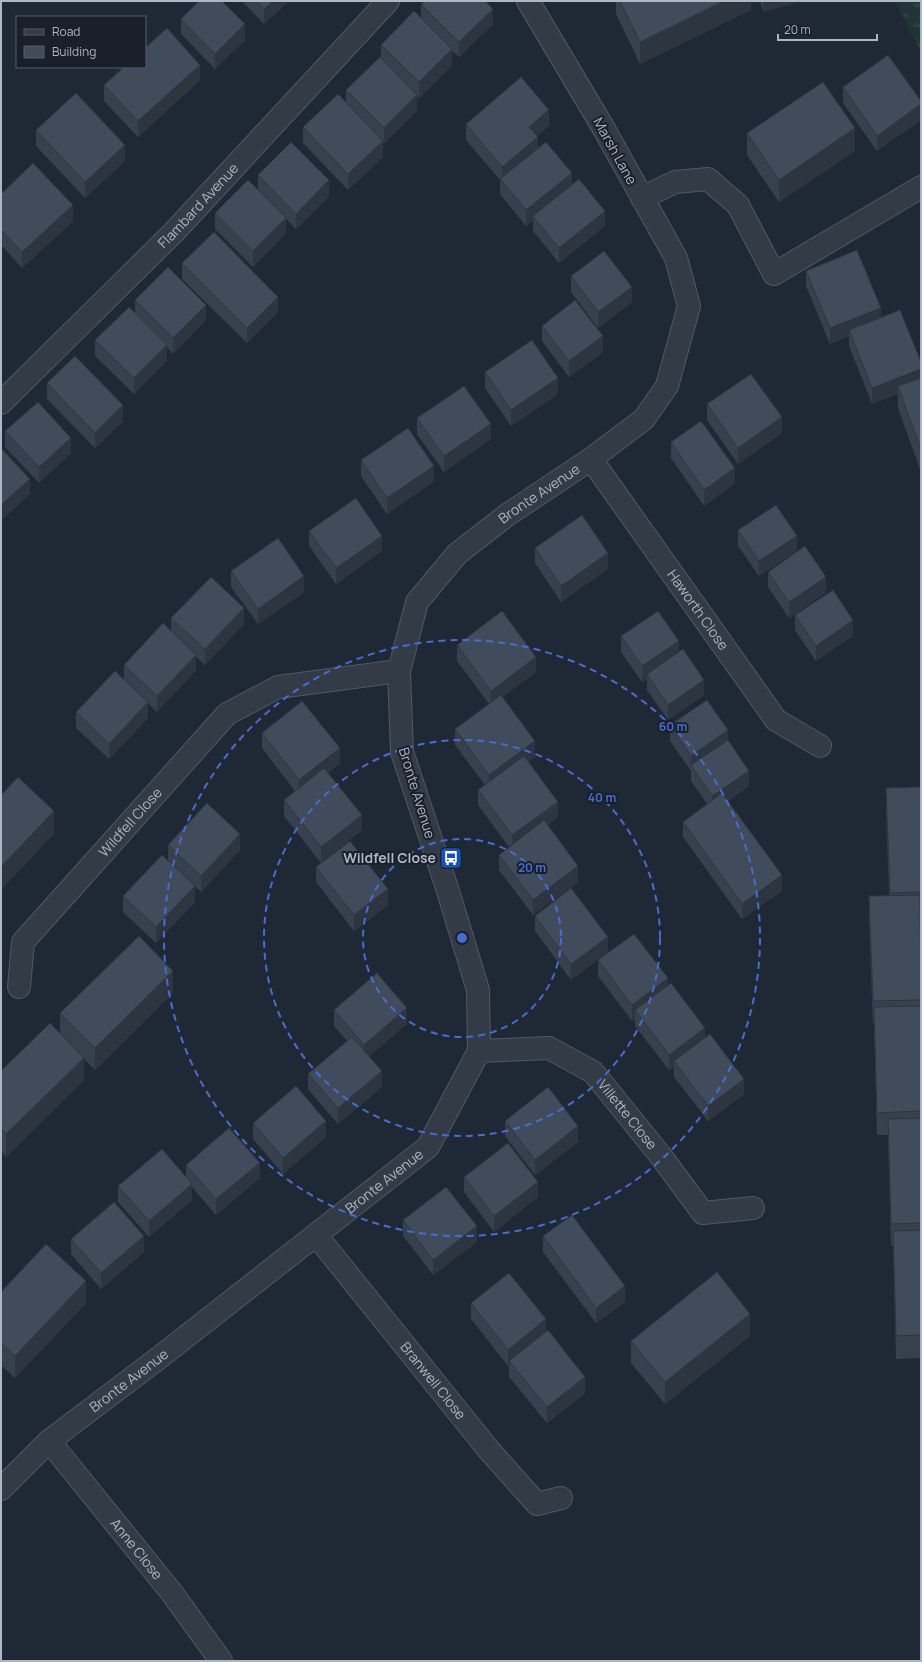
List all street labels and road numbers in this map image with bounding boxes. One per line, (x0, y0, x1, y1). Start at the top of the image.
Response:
street label: Marsh Lane (589, 114, 642, 188)
street label: Flambard Avenue (153, 159, 242, 252)
street label: Bronte Avenue (494, 459, 583, 527)
street label: Haworth Close (663, 566, 734, 654)
street label: Bronte Avenue (395, 745, 440, 841)
street label: Wildfell Close (94, 783, 166, 861)
street label: Villette Close (594, 1075, 662, 1153)
street label: Bronte Avenue (341, 1144, 427, 1217)
street label: Branwell Close (397, 1338, 471, 1423)
street label: Bronte Avenue (85, 1344, 172, 1416)
street label: Anne Close (106, 1514, 167, 1583)

